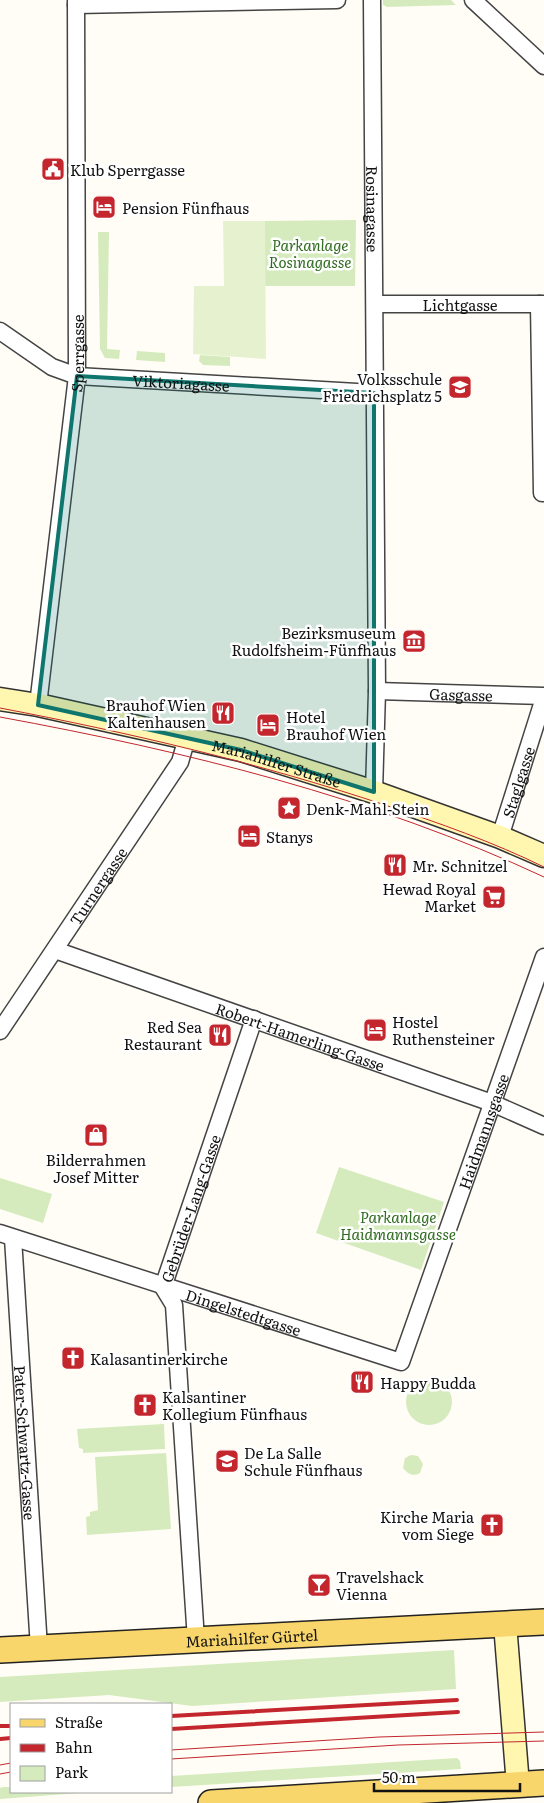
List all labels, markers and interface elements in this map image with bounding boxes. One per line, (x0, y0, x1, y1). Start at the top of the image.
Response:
public building icon: Klub Sperrgasse (40, 156, 66, 182)
place label: Klub Sperrgasse (70, 158, 185, 181)
street label: Rosinagasse (362, 166, 385, 252)
hotel icon: Pension Fünfhaus (91, 194, 117, 220)
place label: Pension Fünfhaus (122, 196, 249, 219)
park label: Parkanlage Rosinagasse (269, 233, 351, 273)
street label: Lichtgasse (422, 293, 498, 316)
street label: Sperrgasse (64, 314, 89, 393)
place label: Volksschule Friedrichsplatz 5 (322, 367, 442, 407)
street label: Viktoriagasse (132, 368, 230, 396)
school or university icon: Volksschule Friedrichsplatz 5 (447, 374, 473, 400)
place label: Bezirksmuseum Rudolfsheim-Fünfhaus (231, 621, 396, 661)
museum icon: Bezirksmuseum Rudolfsheim-Fünfhaus (401, 628, 427, 654)
street label: Gasgasse (429, 681, 493, 706)
place label: Brauhof Wien Kaltenhausen (106, 693, 206, 733)
restaurant icon: Brauhof Wien Kaltenhausen (210, 700, 236, 726)
place label: Hotel Brauhof Wien (286, 705, 386, 745)
hotel icon: Hotel Brauhof Wien (255, 712, 281, 738)
street label: Mariahilfer Straße (210, 732, 344, 793)
street label: Staglgasse (495, 743, 540, 820)
place icon: Denk-Mahl-Stein (276, 795, 302, 821)
place label: Denk-Mahl-Stein (306, 797, 429, 820)
hotel icon: Stanys (236, 823, 262, 849)
place label: Stanys (266, 825, 313, 848)
street label: Turnergasse (63, 842, 132, 929)
restaurant icon: Mr. Schnitzel (382, 852, 408, 878)
place label: Mr. Schnitzel (412, 854, 508, 877)
place label: Hewad Royal Market (382, 877, 476, 917)
supermarket icon: Hewad Royal Market (481, 884, 507, 910)
street label: Robert-Hamerling-Gasse (213, 996, 388, 1076)
place label: Hostel Ruthensteiner (392, 1010, 495, 1050)
place label: Red Sea Restaurant (124, 1015, 203, 1055)
hotel icon: Hostel Ruthensteiner (362, 1017, 388, 1043)
restaurant icon: Red Sea Restaurant (207, 1022, 233, 1048)
street label: Haidmannsgasse (451, 1070, 514, 1192)
shop icon: Bilderrahmen Josef Mitter (83, 1122, 109, 1148)
street label: Gebrüder-Lang-Gasse (154, 1131, 226, 1285)
place label: Bilderrahmen Josef Mitter (46, 1148, 146, 1188)
park label: Parkanlage Haidmannsgasse (340, 1205, 456, 1245)
street label: Dingelstedtgasse (183, 1282, 305, 1341)
church icon: Kalasantinerkirche (60, 1345, 86, 1371)
place label: Kalasantinerkirche (90, 1347, 228, 1370)
street label: Pater-Schwartz-Gasse (10, 1364, 42, 1521)
restaurant icon: Happy Budda (349, 1369, 375, 1395)
place label: Happy Budda (380, 1371, 477, 1394)
place label: Kalsantiner Kollegium Fünfhaus (162, 1385, 307, 1425)
church icon: Kalsantiner Kollegium Fünfhaus (132, 1392, 158, 1418)
place label: De La Salle Schule Fünfhaus (244, 1441, 363, 1481)
school or university icon: De La Salle Schule Fünfhaus (214, 1448, 240, 1474)
place label: Kirche Maria vom Siege (380, 1505, 475, 1545)
church icon: Kirche Maria vom Siege (479, 1512, 505, 1538)
place label: Travelshack Vienna (336, 1565, 424, 1605)
bar icon: Travelshack Vienna (306, 1572, 332, 1598)
street label: Mariahilfer Gürtel (185, 1622, 319, 1652)
legend (10, 1703, 172, 1793)
text: Straße (55, 1710, 103, 1733)
text: Bahn (55, 1735, 93, 1758)
text: Park (55, 1760, 89, 1783)
scale bar (374, 1760, 520, 1792)
text: 50 m (382, 1765, 416, 1788)

